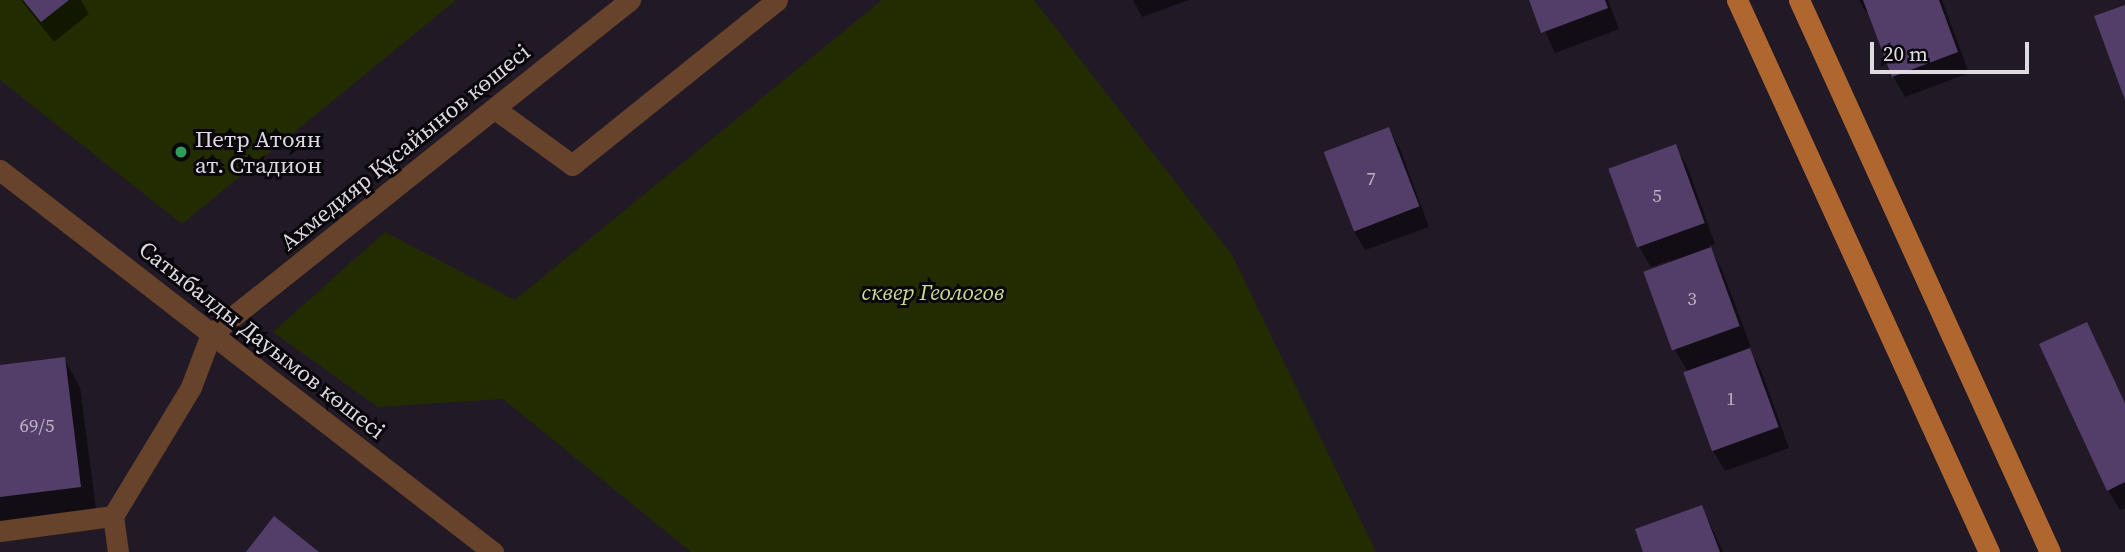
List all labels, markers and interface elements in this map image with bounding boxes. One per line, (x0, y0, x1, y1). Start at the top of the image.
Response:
scale bar (1873, 28, 2032, 72)
street label: Ахмедияр Құсайынов көшесі (275, 38, 535, 256)
text: 20 m (1883, 39, 1928, 68)
place label: Петр Атоян ат. Стадион (195, 125, 322, 179)
marker: Петр Атоян ат. Стадион (173, 144, 189, 160)
house number: 7 (1366, 168, 1376, 190)
house number: 5 (1652, 185, 1662, 207)
street label: Сатыбалды Дауымов көшесі (133, 235, 391, 445)
park label: сквер Геологов (862, 278, 1004, 306)
house number: 3 (1687, 288, 1697, 310)
house number: 1 (1726, 388, 1736, 410)
house number: 69/5 (20, 415, 54, 437)

